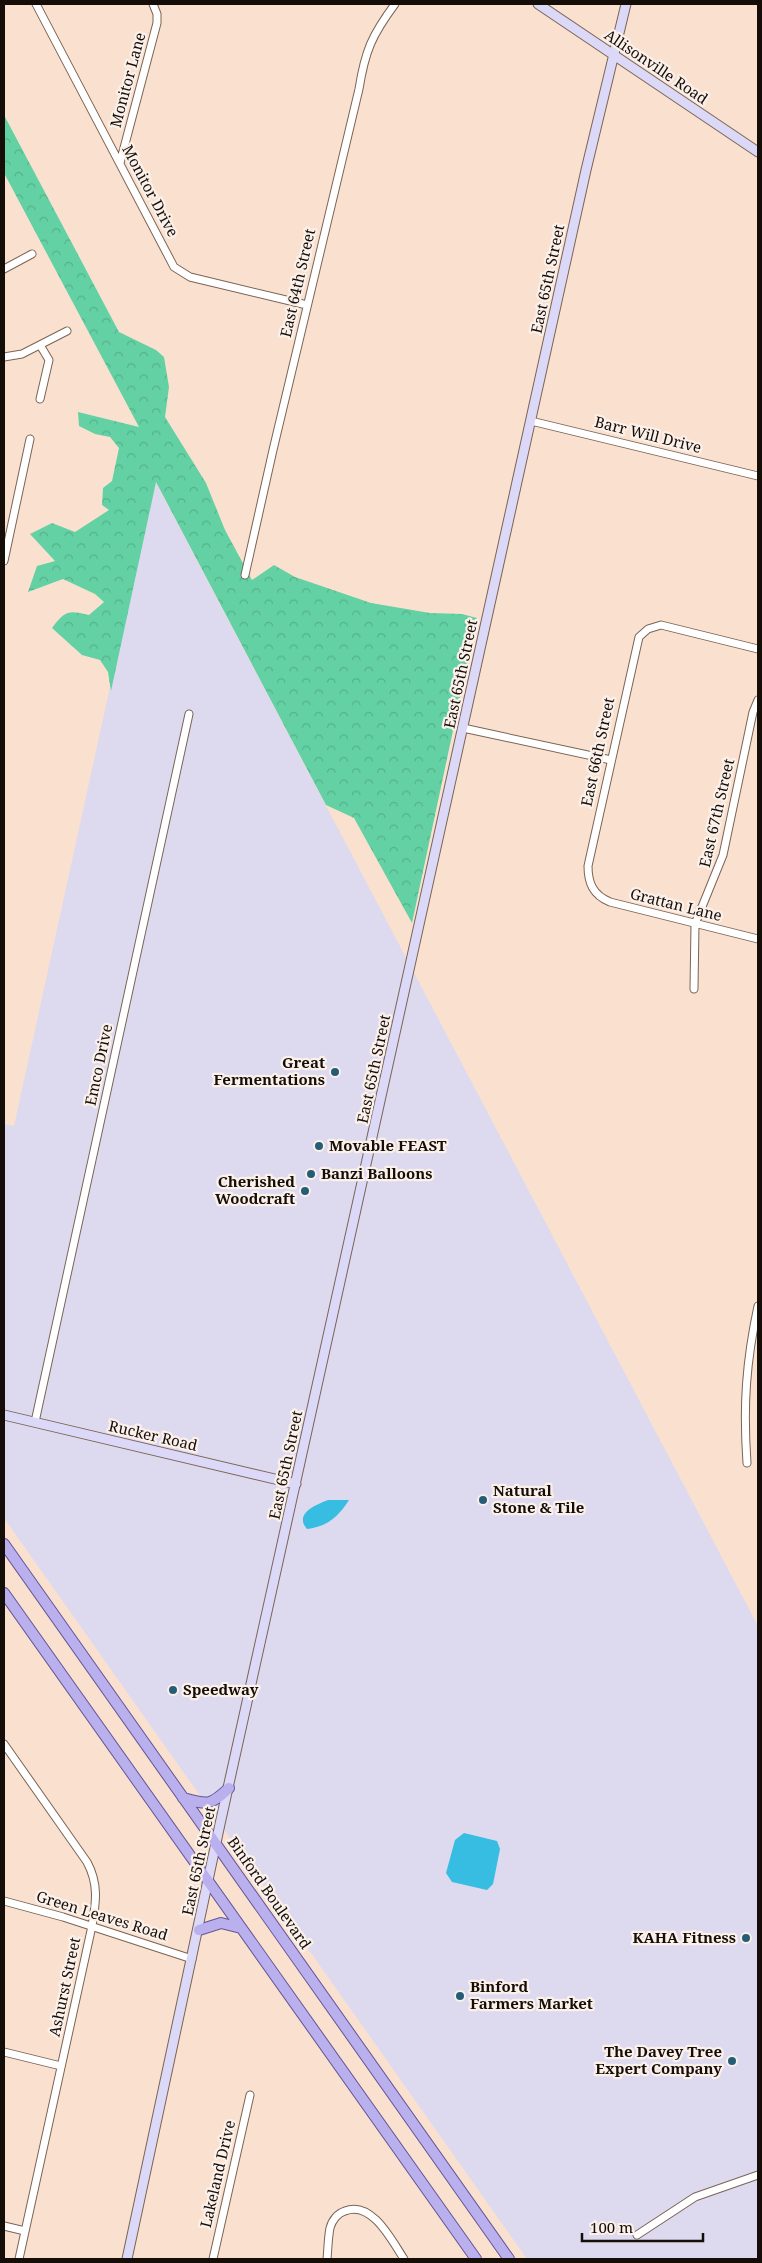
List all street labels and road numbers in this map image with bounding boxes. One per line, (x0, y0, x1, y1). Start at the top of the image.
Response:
street label: Allisonville Road (601, 24, 712, 108)
street label: Monitor Lane (105, 30, 149, 129)
street label: Monitor Drive (118, 141, 184, 240)
street label: East 65th Street (526, 222, 568, 335)
street label: East 64th Street (275, 226, 319, 339)
street label: Barr Will Drive (593, 411, 704, 457)
street label: East 65th Street (439, 617, 481, 730)
street label: East 66th Street (576, 695, 618, 808)
street label: East 67th Street (694, 756, 738, 869)
street label: Grattan Lane (628, 883, 724, 925)
street label: East 65th Street (352, 1012, 394, 1125)
street label: Emco Drive (80, 1022, 116, 1107)
street label: East 65th Street (264, 1408, 306, 1521)
street label: Rucker Road (107, 1415, 200, 1455)
street label: East 65th Street (177, 1804, 219, 1917)
street label: Binford Boulevard (224, 1832, 316, 1953)
street label: Green Leaves Road (34, 1885, 171, 1945)
street label: Ashurst Street (44, 1935, 84, 2038)
street label: Lakeland Drive (195, 2118, 239, 2229)

